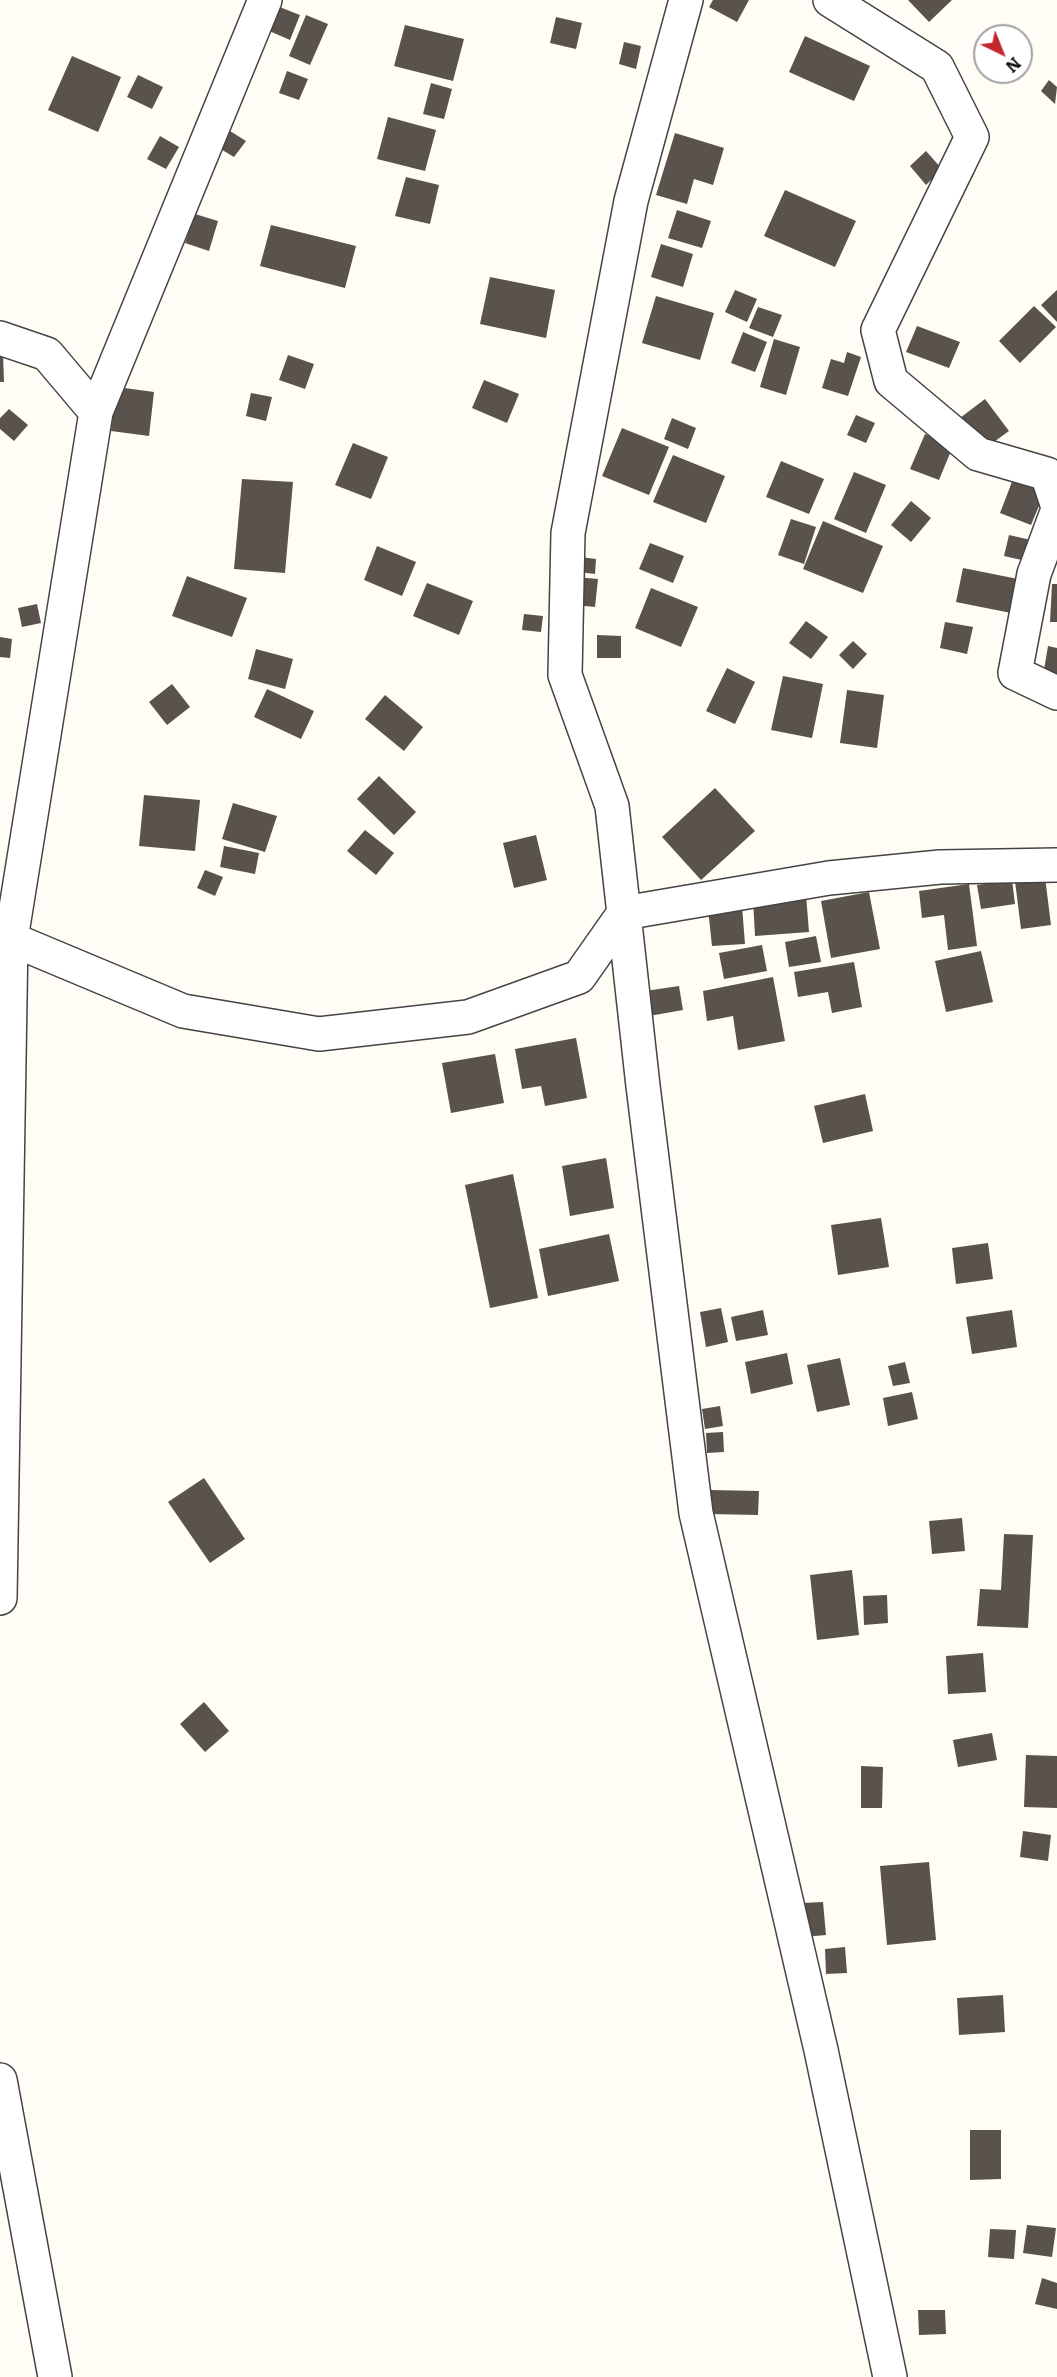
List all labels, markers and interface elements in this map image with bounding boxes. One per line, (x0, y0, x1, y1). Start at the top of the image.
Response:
north arrow (973, 24, 1033, 84)
text: N (1001, 52, 1027, 79)

